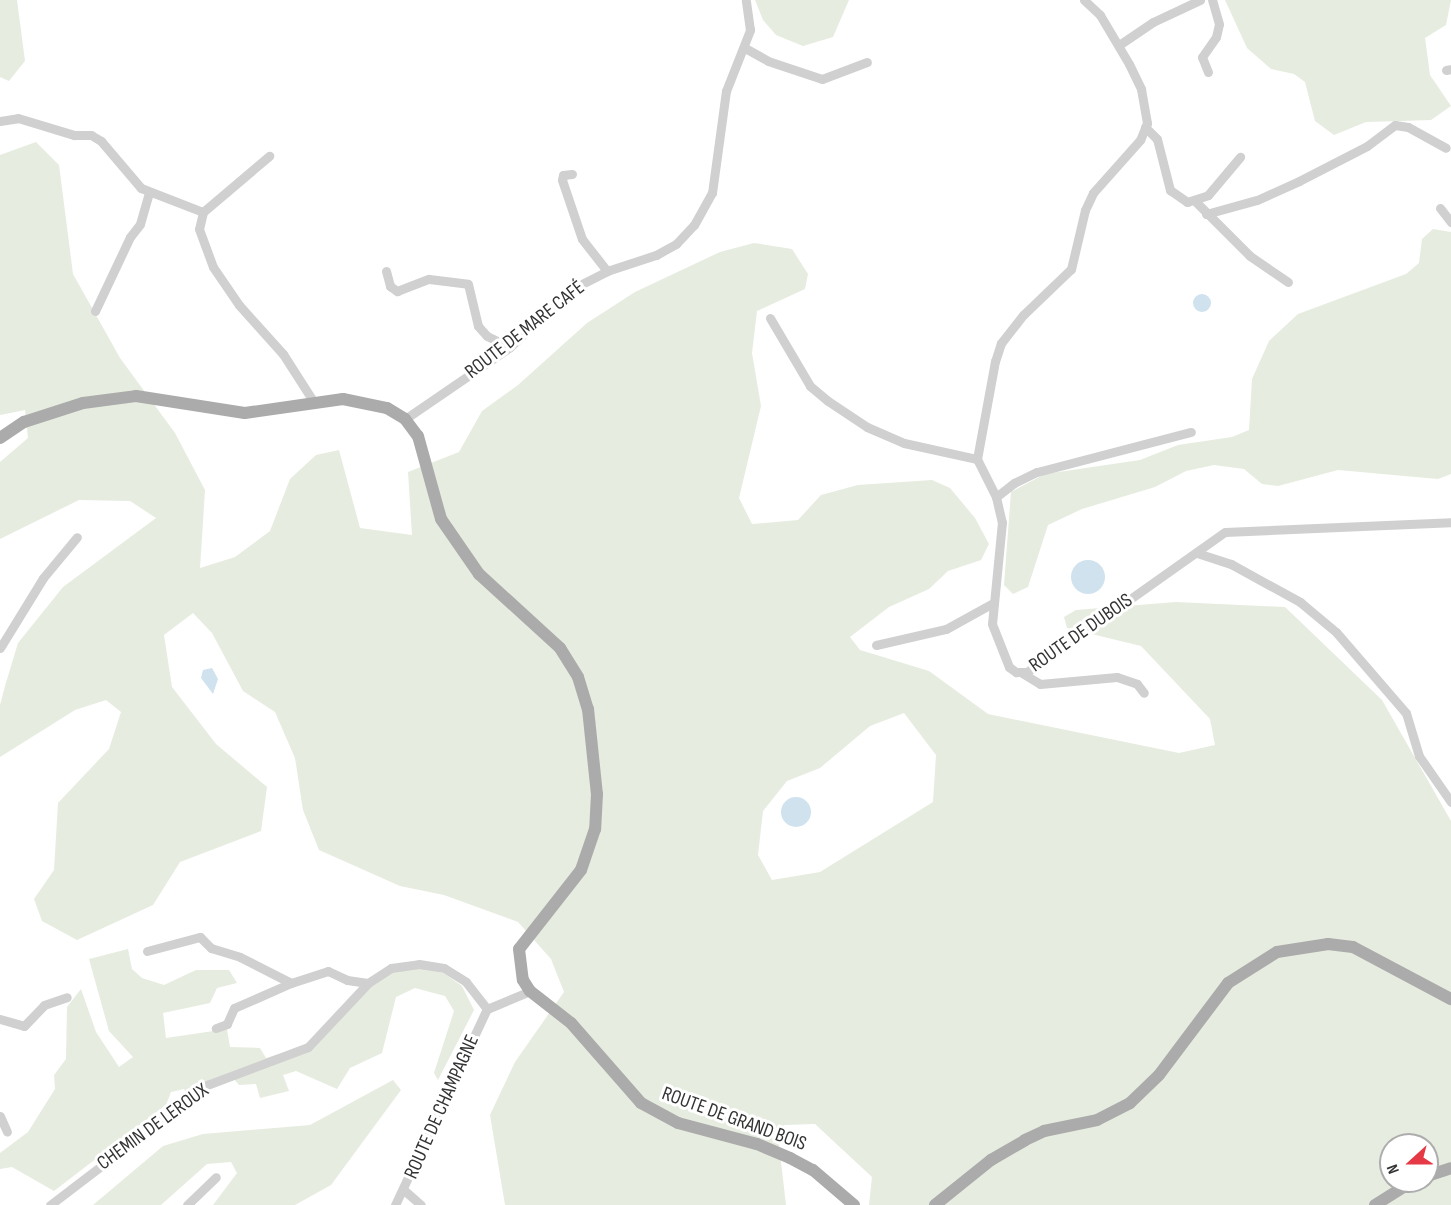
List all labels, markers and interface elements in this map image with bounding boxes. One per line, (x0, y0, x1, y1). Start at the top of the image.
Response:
street label: ROUTE DE MARE CAFÉ (460, 276, 590, 384)
street label: ROUTE DE DUBOIS (1025, 589, 1137, 677)
street label: ROUTE DE CHAMPAGNE (400, 1031, 484, 1183)
street label: CHEMIN DE LEROUX (93, 1079, 213, 1175)
street label: ROUTE DE GRAND BOIS (659, 1082, 809, 1156)
north arrow (1379, 1133, 1439, 1193)
text: N (1383, 1162, 1404, 1176)

